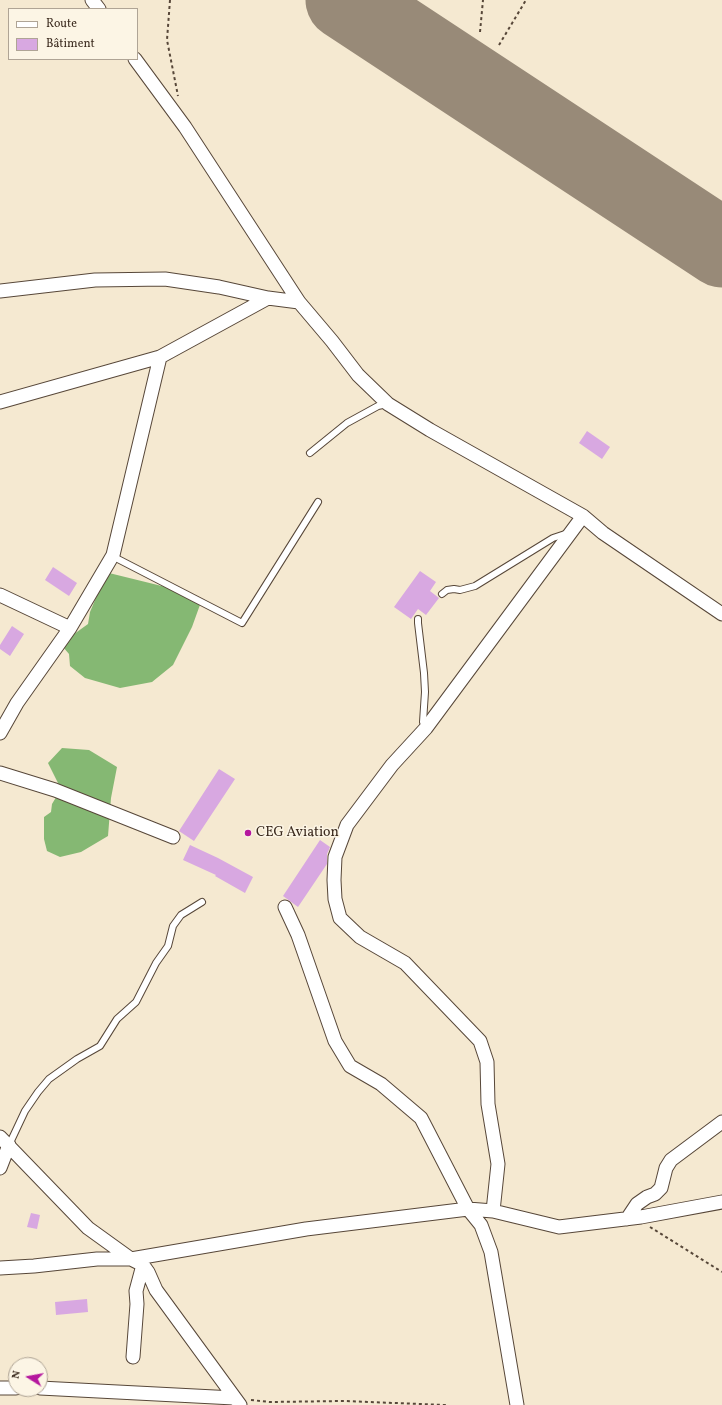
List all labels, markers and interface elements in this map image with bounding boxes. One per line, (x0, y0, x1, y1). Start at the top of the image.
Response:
legend (8, 8, 138, 60)
text: Route (46, 16, 77, 32)
text: Bâtiment (46, 36, 95, 52)
place label: CEG Aviation (256, 825, 339, 841)
marker: CEG Aviation (243, 828, 253, 838)
north arrow (8, 1357, 48, 1397)
text: N (9, 1369, 25, 1380)

